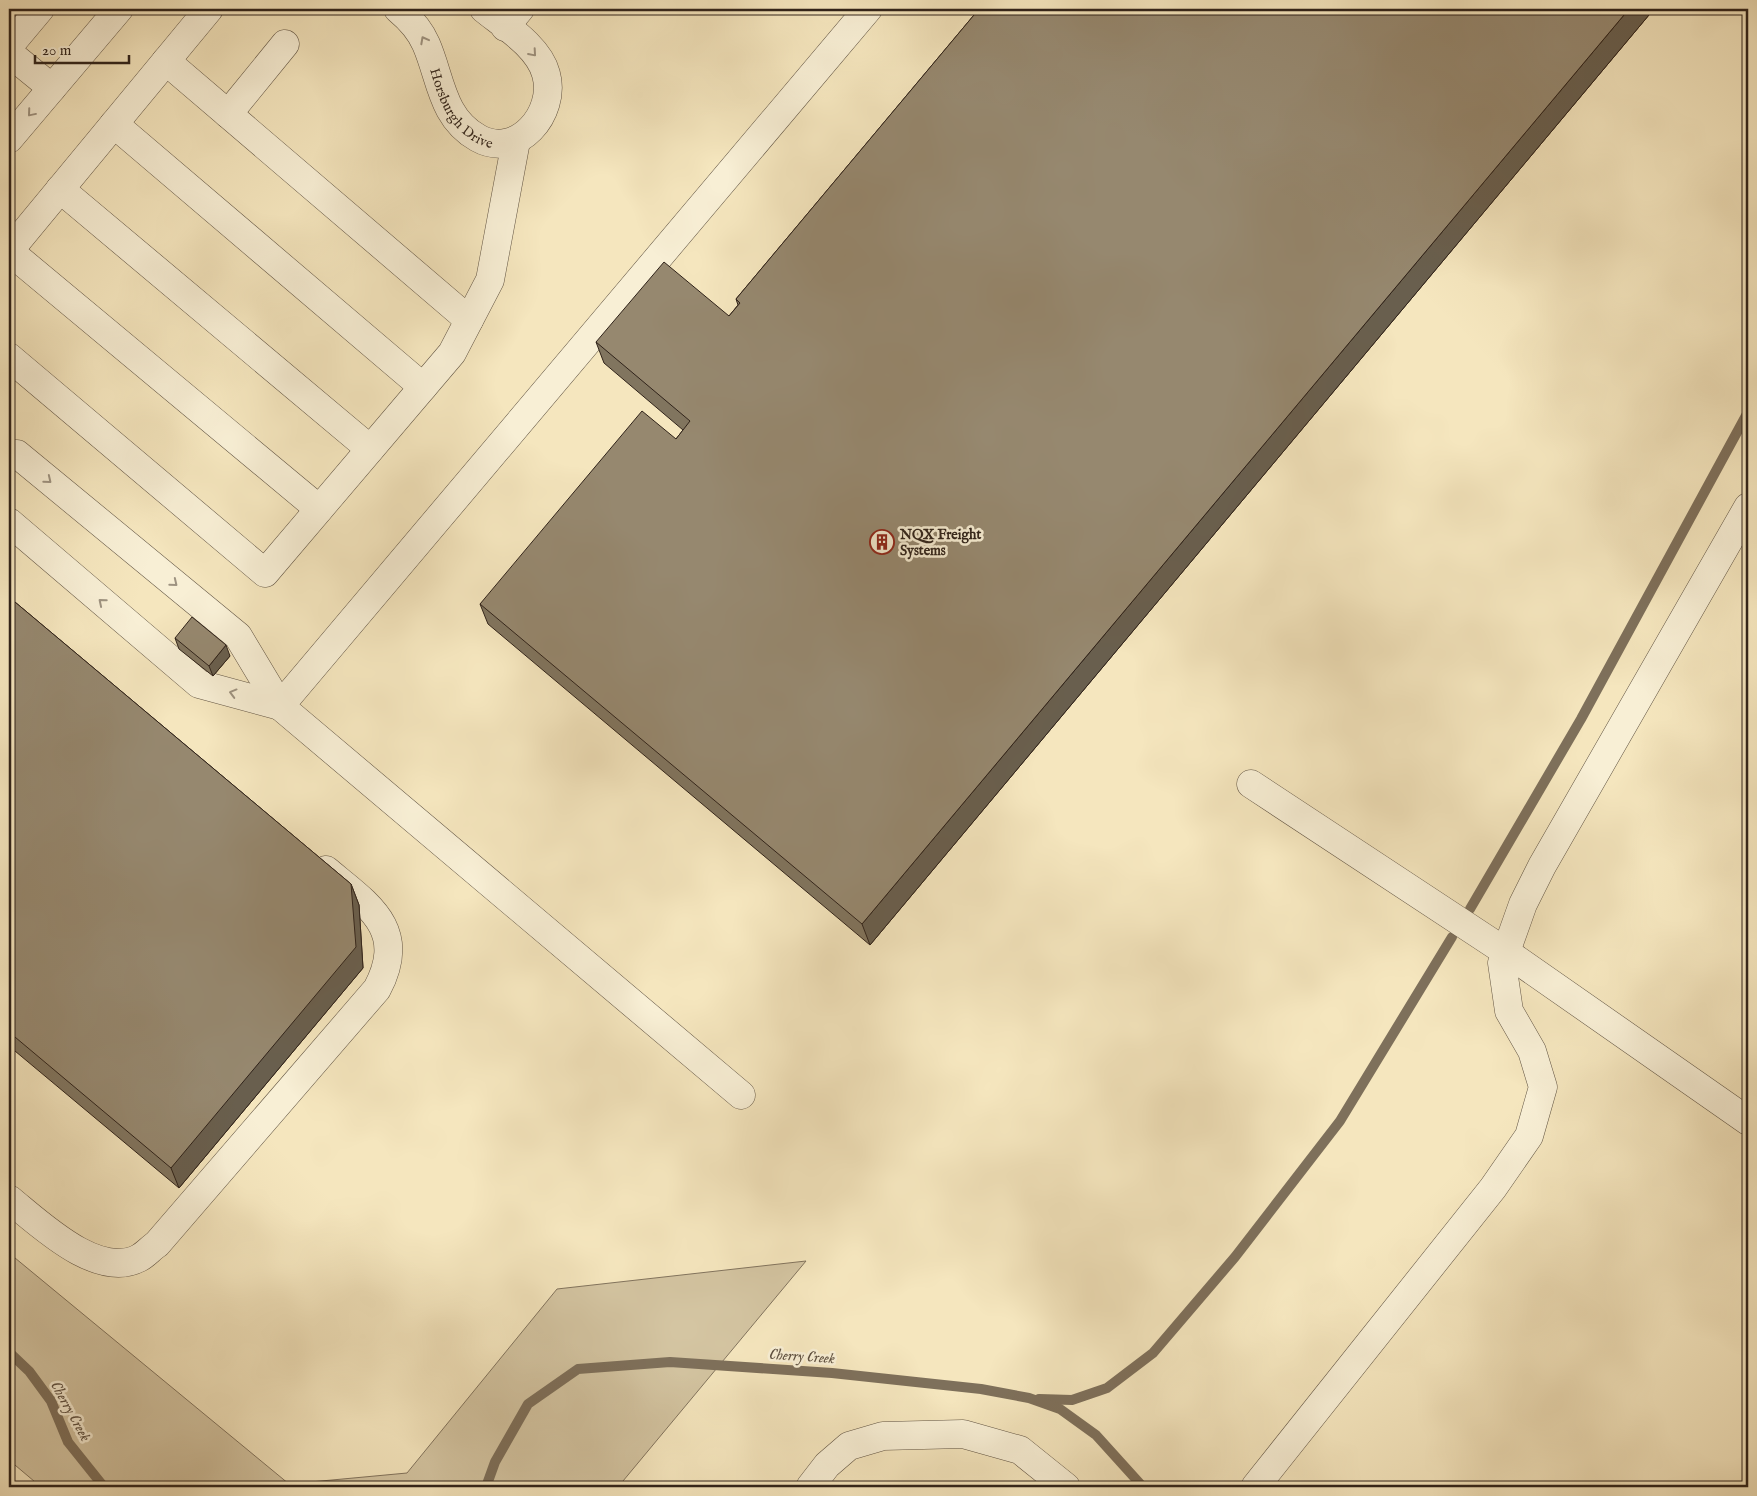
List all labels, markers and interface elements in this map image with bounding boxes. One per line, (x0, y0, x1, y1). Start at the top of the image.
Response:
scale bar (35, 32, 129, 64)
one-way arrow (420, 36, 430, 45)
text: 20 m (42, 41, 72, 60)
one-way arrow (528, 48, 537, 57)
street label: Horsburgh Drive (425, 66, 495, 153)
one-way arrow (27, 107, 36, 116)
one-way arrow (43, 474, 52, 483)
place label: NQX Freight Systems (899, 526, 981, 560)
building icon: NQX Freight Systems (869, 529, 895, 555)
one-way arrow (168, 577, 177, 586)
one-way arrow (99, 598, 108, 607)
one-way arrow (229, 688, 238, 699)
water label: Cherry Creek (768, 1345, 836, 1368)
water label: Cherry Creek (46, 1378, 95, 1445)

